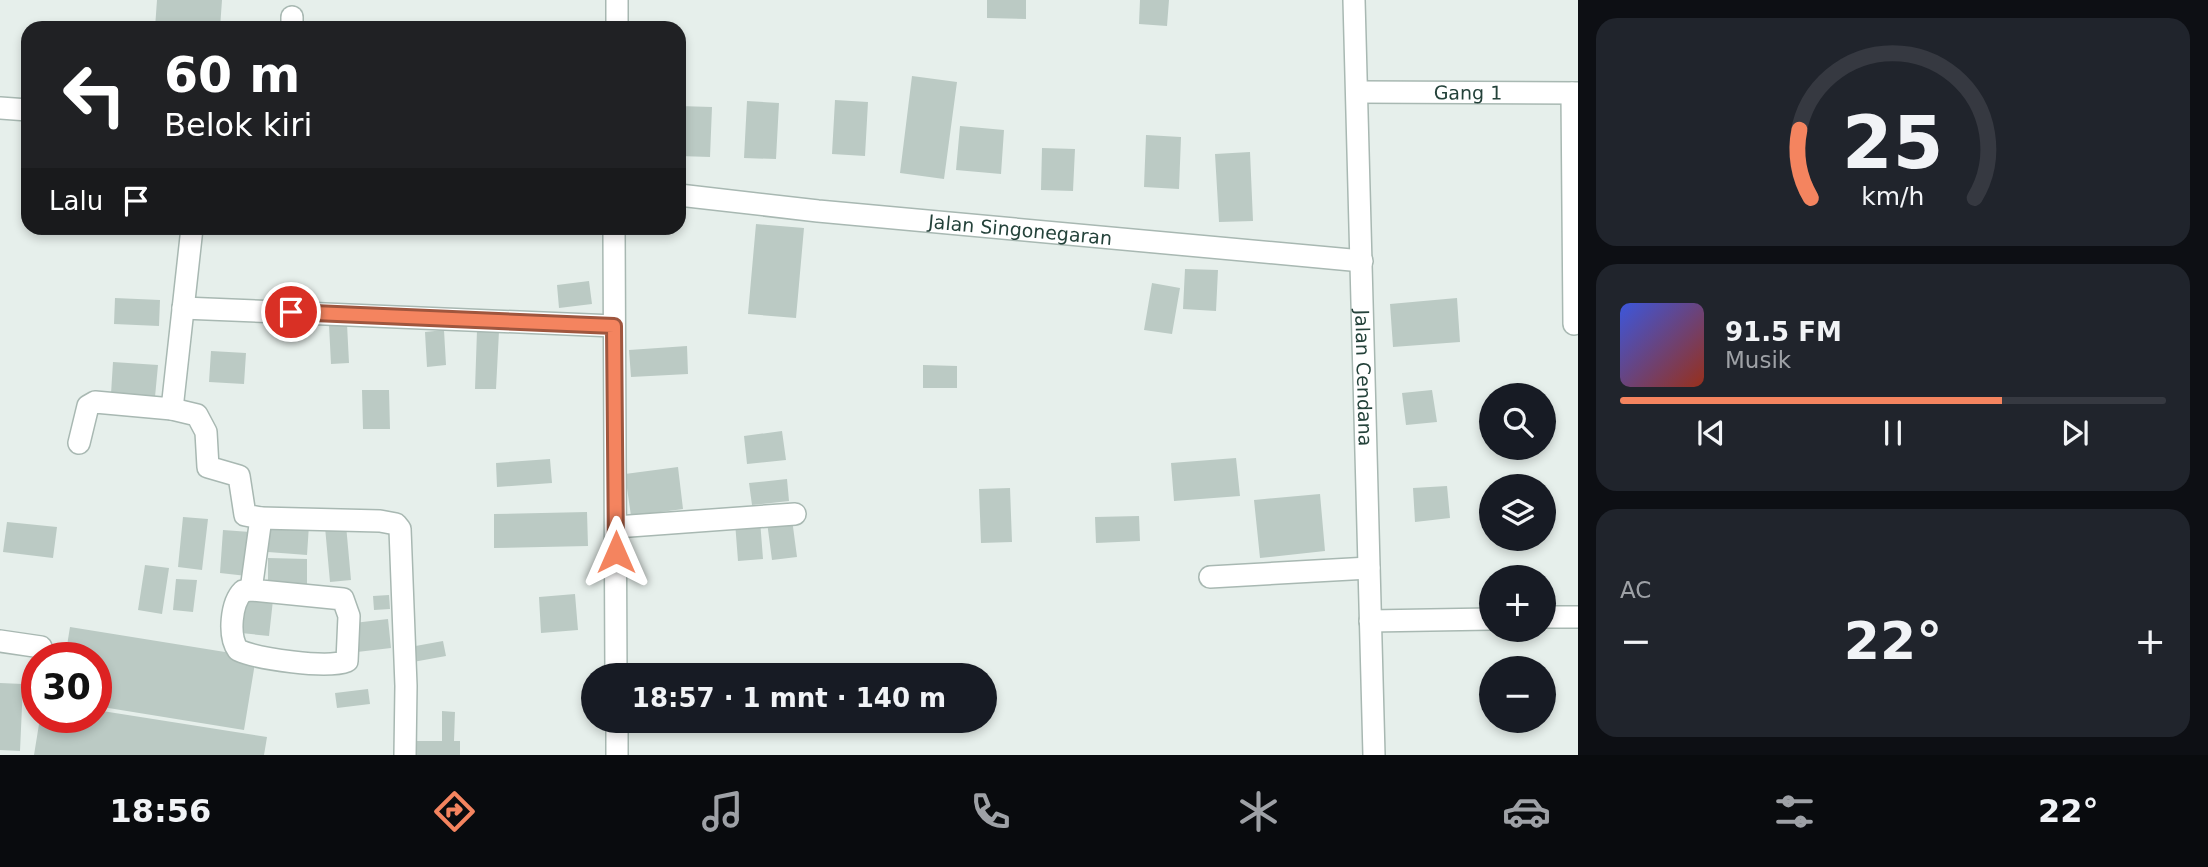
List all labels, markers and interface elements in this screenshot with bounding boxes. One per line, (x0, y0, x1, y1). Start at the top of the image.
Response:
text: 60 m (164, 47, 300, 104)
icon: left (49, 49, 140, 140)
street label: Gang 1 (1434, 81, 1502, 104)
text: 25 (1842, 100, 1944, 185)
text: Belok kiri (164, 106, 312, 144)
icon: arrive (117, 182, 155, 220)
text: km/h (1861, 182, 1925, 211)
text: Lalu (49, 186, 103, 216)
street label: Jalan Singonegaran (926, 210, 1113, 249)
pin (261, 282, 321, 342)
icon: arrive (272, 293, 310, 331)
street label: Jalan Cendana (1351, 308, 1377, 447)
text: 91.5 FM (1725, 317, 1842, 347)
text: Musik (1725, 347, 1791, 373)
map controls (1479, 383, 1556, 733)
button: search (1479, 383, 1556, 460)
icon: previous (1692, 414, 1730, 452)
icon: pause (1874, 414, 1912, 452)
icon: next (2056, 414, 2094, 452)
button: layers (1479, 474, 1556, 551)
position arrow (579, 515, 653, 589)
button: + (1479, 565, 1556, 642)
text: AC (1620, 577, 1651, 603)
text: 22° (1844, 611, 1942, 671)
text: − (1620, 619, 1652, 663)
text: + (2134, 619, 2166, 663)
speed limit sign: 30 (21, 642, 112, 733)
button: − (1479, 656, 1556, 733)
text: 18:57 · 1 mnt · 140 m (632, 683, 946, 713)
icon: directions (430, 787, 479, 836)
icon: music (698, 787, 747, 836)
icon: phone (966, 787, 1015, 836)
icon: climate (1234, 787, 1283, 836)
icon: car (1502, 787, 1551, 836)
icon: filters (1770, 787, 1819, 836)
text: 18:56 (109, 792, 211, 830)
text: 22° (2038, 792, 2098, 830)

